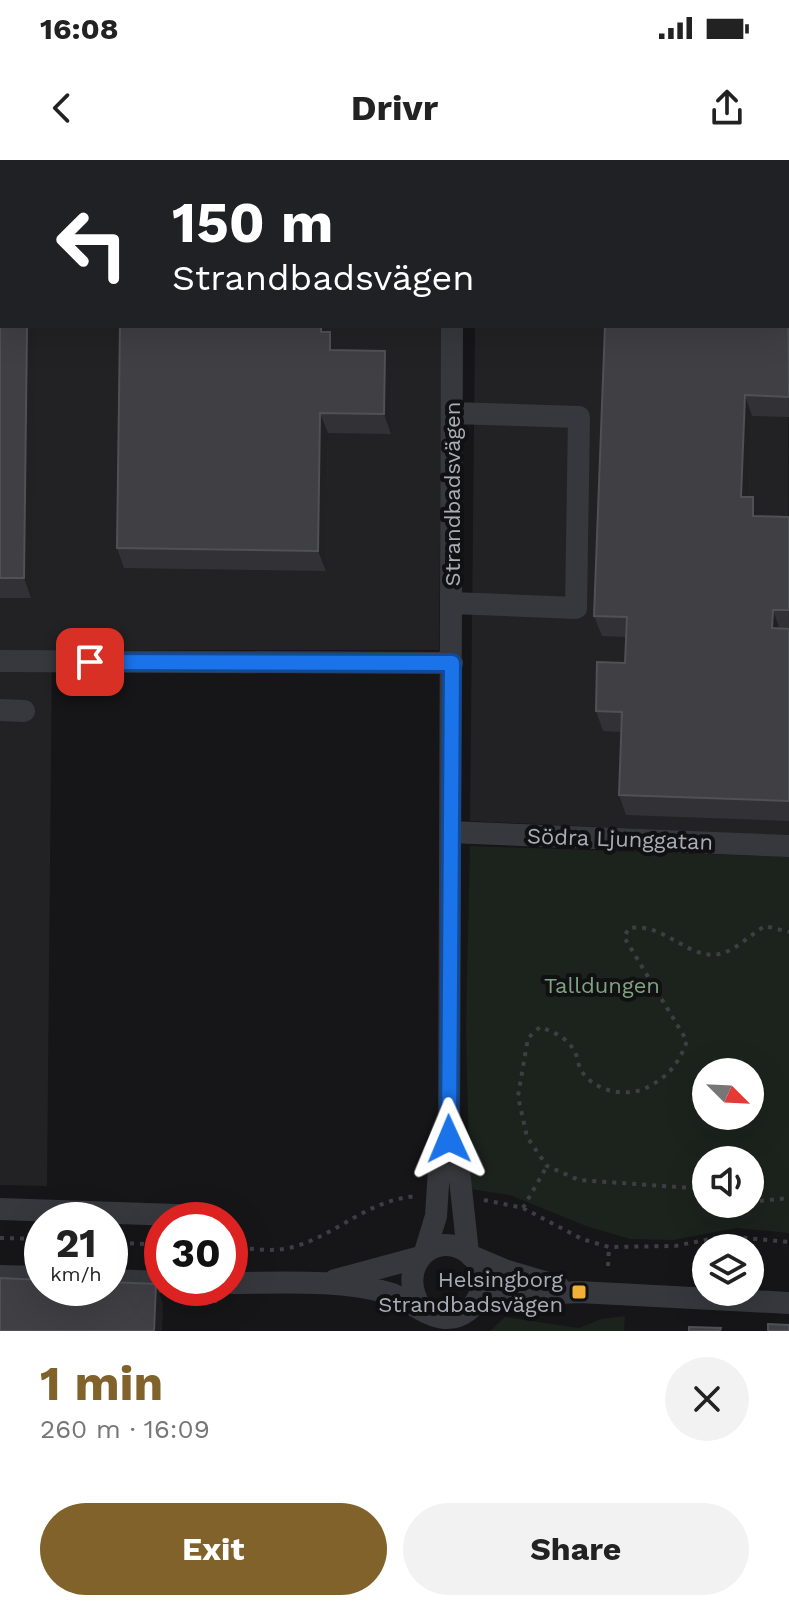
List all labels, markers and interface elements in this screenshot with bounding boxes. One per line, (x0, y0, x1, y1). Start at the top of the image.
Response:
text: 16:08 (40, 11, 119, 46)
icon: back (40, 86, 84, 130)
icon: share (705, 86, 749, 130)
text: Drivr (351, 87, 438, 129)
text: 150 m (172, 190, 334, 256)
icon: left (40, 192, 144, 296)
text: Strandbadsvägen (172, 257, 474, 299)
street label: Strandbadsvägen (440, 402, 465, 586)
pin (56, 628, 124, 696)
icon: arrive (68, 640, 112, 684)
street label: Södra Ljunggatan (527, 823, 713, 855)
park label: Talldungen (544, 973, 660, 998)
north arrow (692, 1058, 764, 1130)
map controls (692, 1058, 764, 1306)
position arrow (407, 1097, 491, 1181)
button: sound (692, 1146, 764, 1218)
speed limit sign: 30 (144, 1202, 248, 1306)
text: 21 (55, 1220, 97, 1267)
button: layers (692, 1234, 764, 1306)
text: km/h (50, 1262, 102, 1286)
place label: Helsingborg Strandbadsvägen (378, 1267, 563, 1317)
marker: Helsingborg Strandbadsvägen (570, 1283, 588, 1301)
text: 1 min (40, 1355, 163, 1412)
button: close (665, 1357, 749, 1441)
text: 260 m · 16:09 (40, 1414, 210, 1444)
button: Exit (40, 1503, 387, 1595)
button: Share (403, 1503, 749, 1595)

